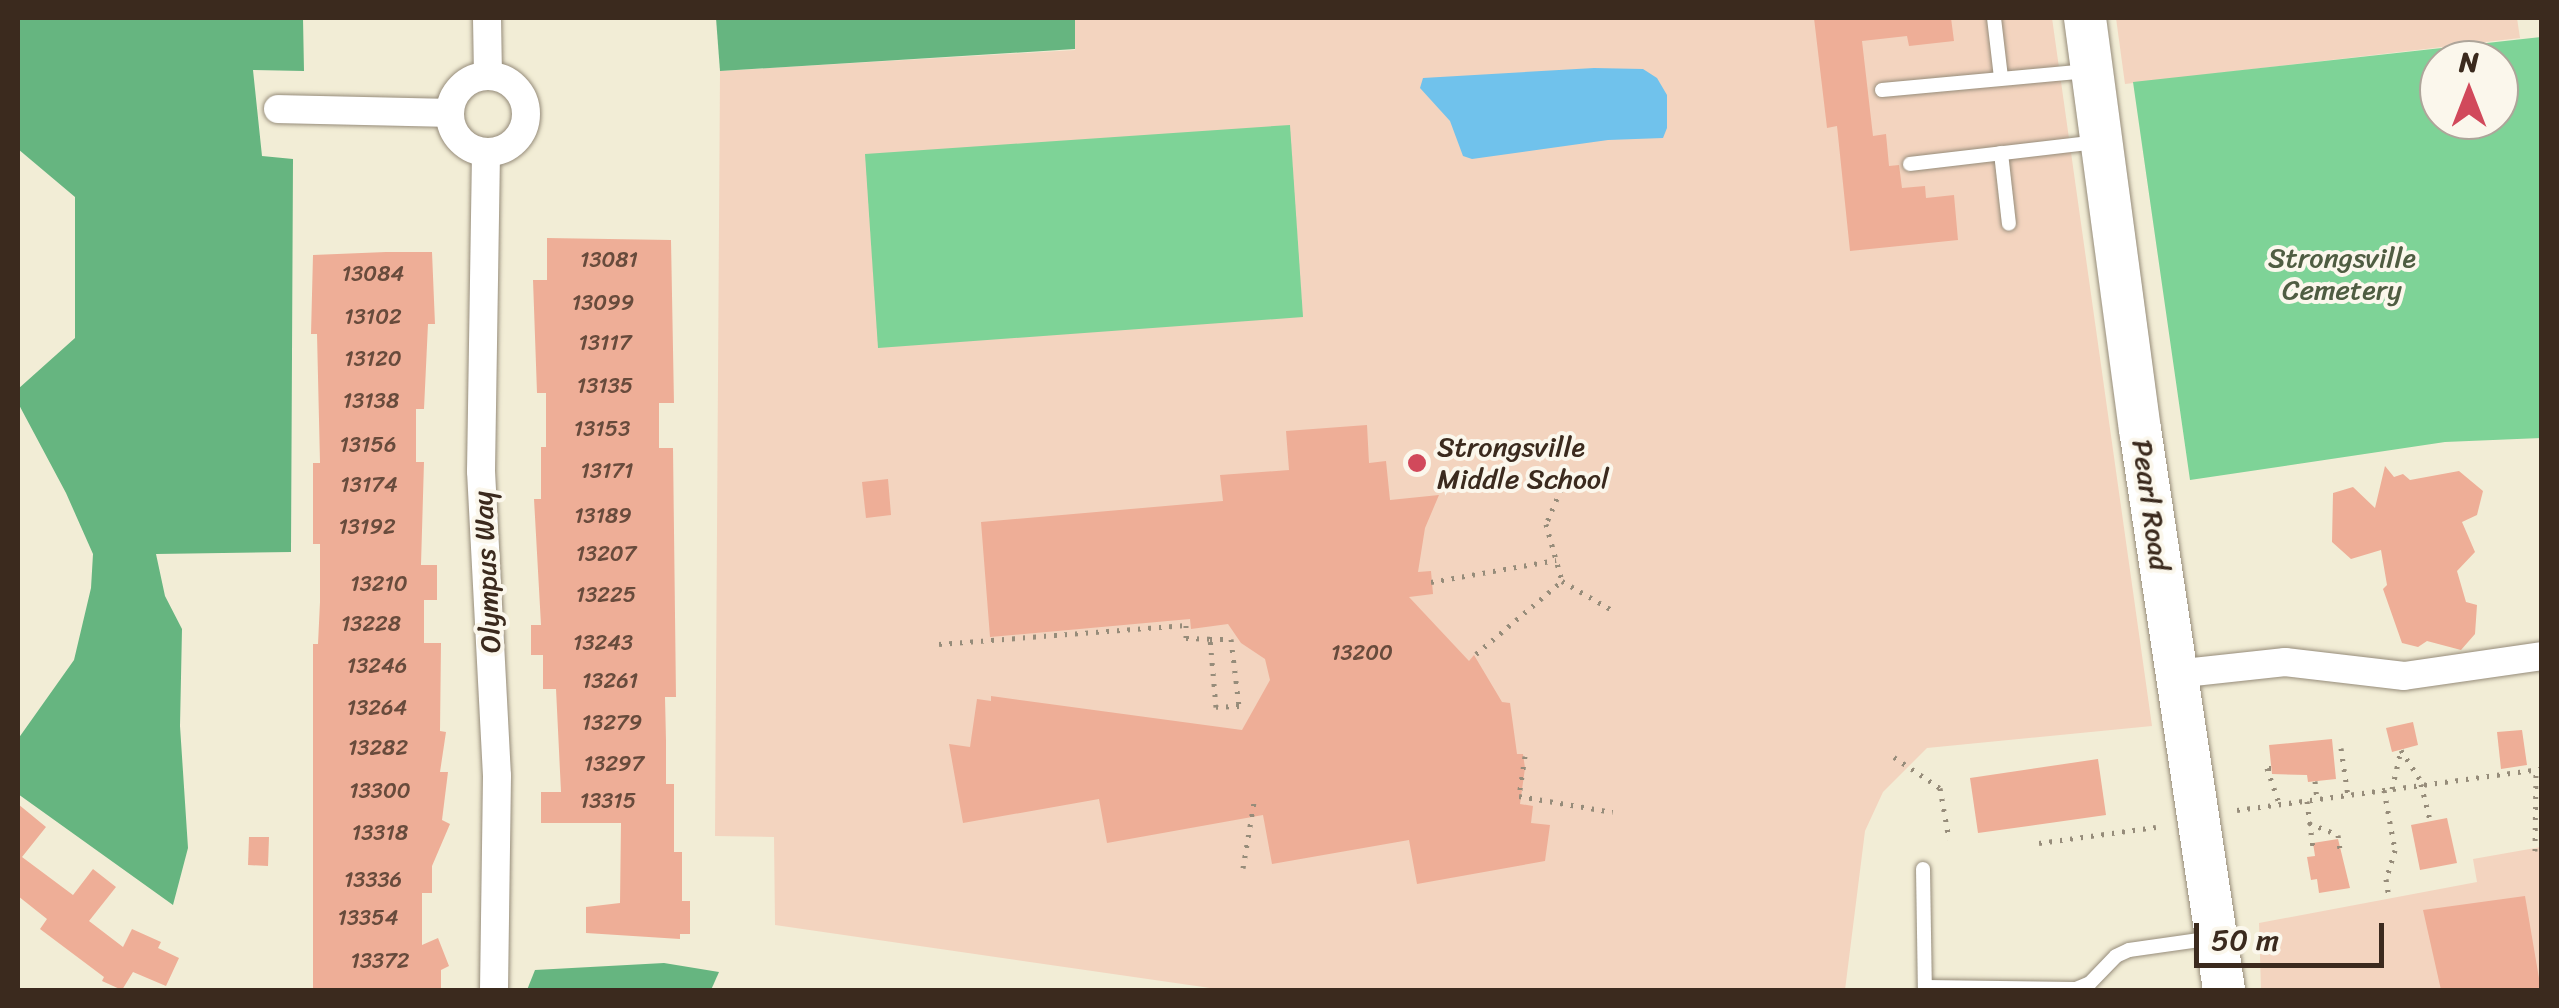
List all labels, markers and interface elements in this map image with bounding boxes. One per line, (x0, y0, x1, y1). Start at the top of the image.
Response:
text: N (2459, 37, 2479, 86)
north arrow (2419, 40, 2519, 140)
park label: Strongsville Cemetery (2268, 241, 2416, 307)
house number: 13081 (580, 247, 638, 273)
house number: 13084 (342, 261, 404, 287)
house number: 13099 (572, 290, 634, 316)
house number: 13102 (344, 304, 402, 330)
house number: 13117 (579, 330, 631, 356)
house number: 13120 (344, 346, 402, 372)
house number: 13135 (577, 373, 633, 399)
house number: 13138 (343, 388, 399, 414)
house number: 13153 (574, 416, 630, 442)
place label: Strongsville Middle School (1437, 430, 1609, 496)
house number: 13156 (340, 432, 396, 458)
street label: Pearl Road (2125, 437, 2177, 573)
marker: Strongsville Middle School (1406, 452, 1428, 474)
house number: 13171 (581, 458, 633, 484)
house number: 13174 (340, 472, 398, 498)
street label: Olympus Way (466, 490, 508, 654)
house number: 13189 (574, 503, 632, 529)
house number: 13192 (338, 514, 396, 540)
house number: 13207 (576, 541, 636, 567)
house number: 13210 (350, 571, 408, 597)
house number: 13225 (576, 582, 636, 608)
house number: 13228 (341, 611, 401, 637)
house number: 13243 (573, 630, 633, 656)
house number: 13200 (1331, 640, 1393, 666)
house number: 13246 (347, 653, 407, 679)
house number: 13261 (582, 668, 638, 694)
house number: 13264 (347, 695, 407, 721)
house number: 13279 (582, 710, 642, 736)
house number: 13282 (348, 735, 408, 761)
house number: 13297 (584, 751, 644, 777)
house number: 13300 (349, 778, 411, 804)
house number: 13315 (580, 788, 636, 814)
house number: 13318 (352, 820, 408, 846)
house number: 13336 (344, 867, 402, 893)
scale bar (2199, 903, 2389, 965)
house number: 13354 (338, 905, 398, 931)
text: 50 m (2211, 913, 2279, 967)
house number: 13372 (351, 948, 409, 974)

